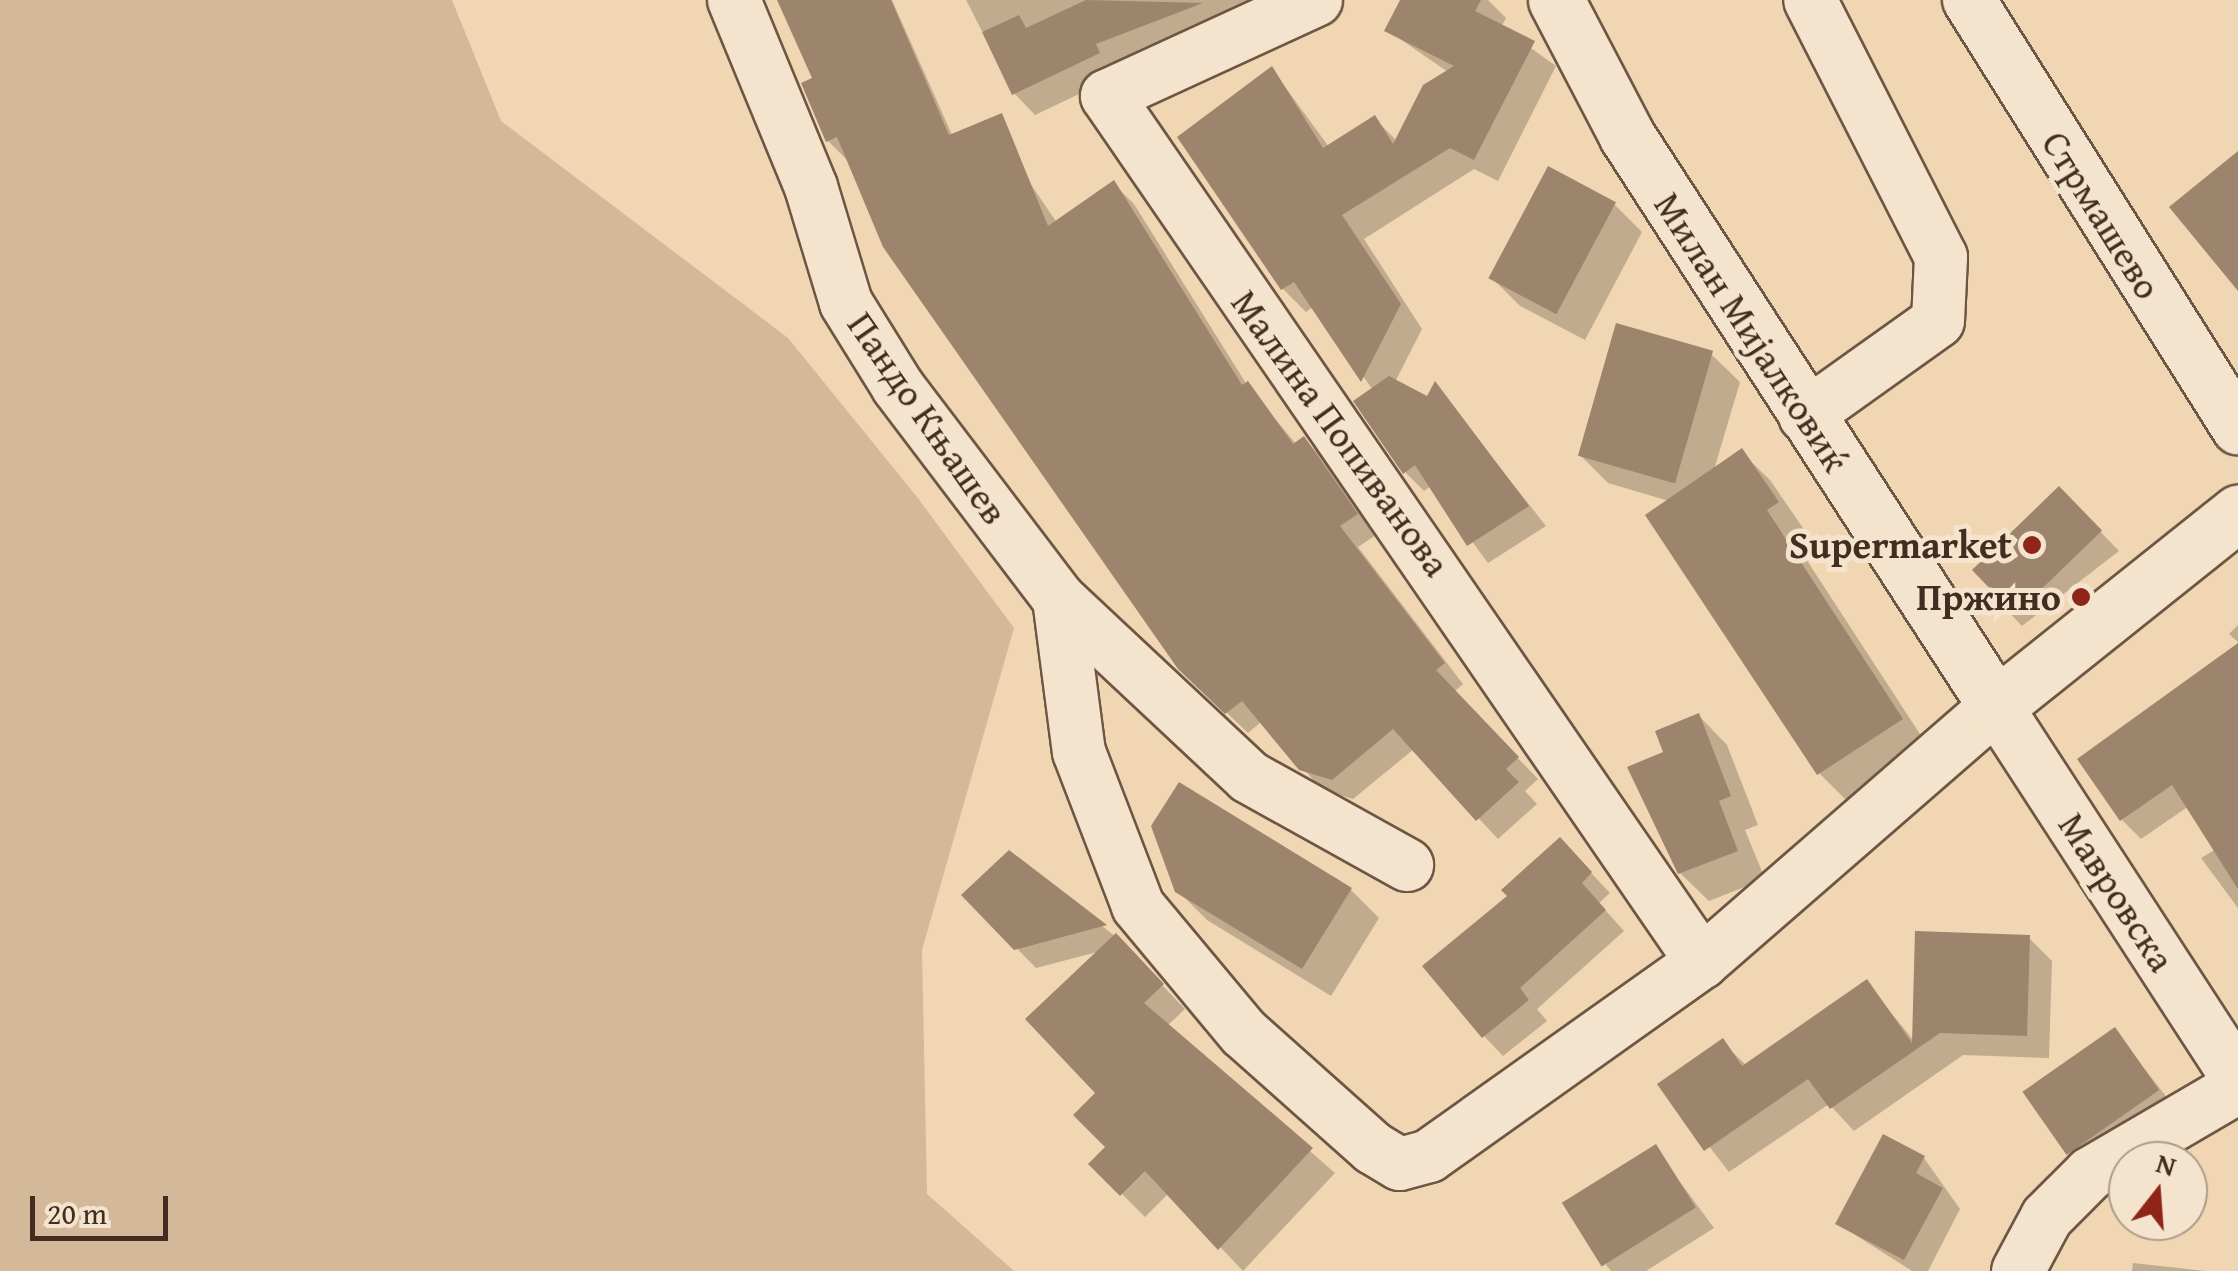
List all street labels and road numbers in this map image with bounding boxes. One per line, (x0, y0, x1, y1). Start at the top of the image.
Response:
street label: Стрмашево (2033, 123, 2171, 307)
street label: Милан Мијалковиќ (1645, 184, 1859, 480)
street label: Малина Попиванова (1222, 281, 1460, 585)
street label: Пандо Књашев (838, 303, 1018, 533)
street label: Мавровска (2049, 804, 2185, 980)

